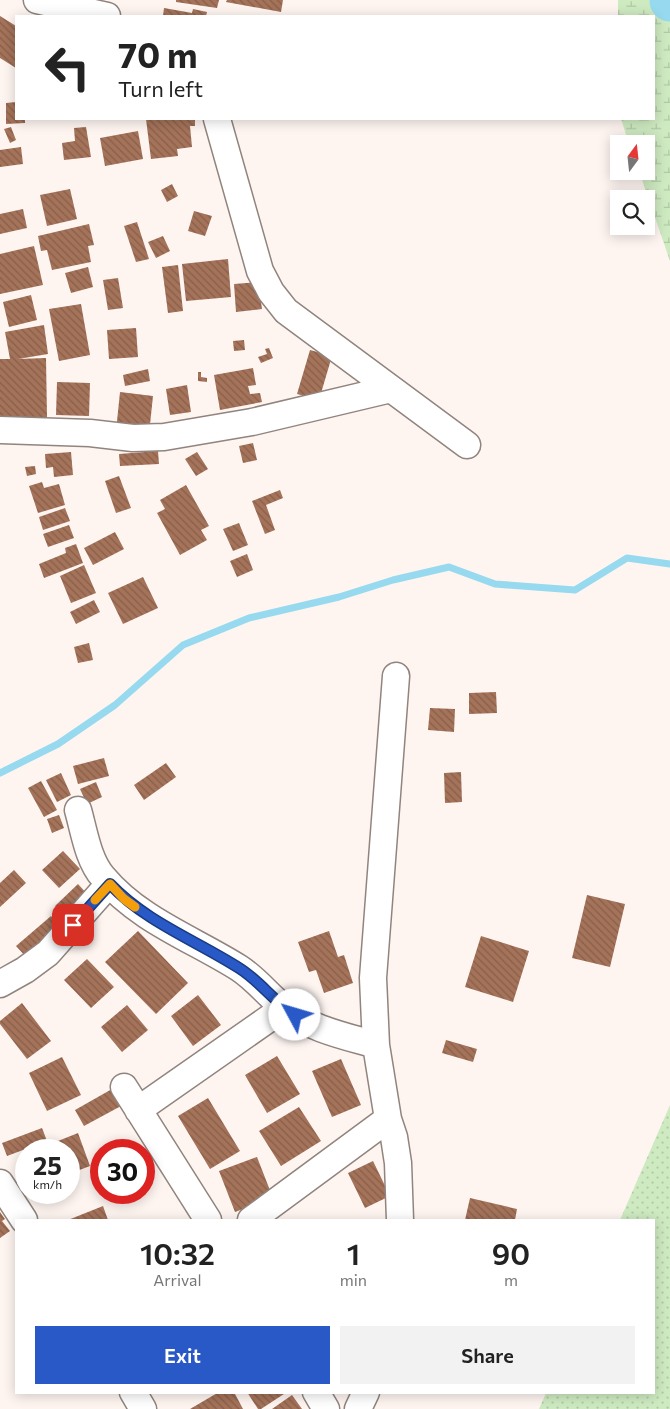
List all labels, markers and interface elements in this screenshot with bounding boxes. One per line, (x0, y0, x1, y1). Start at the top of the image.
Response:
text: 70 m (118, 32, 198, 75)
icon: left (35, 35, 100, 100)
text: Turn left (118, 75, 203, 102)
north arrow (610, 135, 655, 180)
map controls (610, 135, 655, 235)
button: search (610, 190, 655, 235)
pin (52, 904, 94, 946)
icon: arrive (59, 911, 87, 939)
position arrow (268, 988, 320, 1040)
speed limit sign: 30 (90, 1139, 155, 1204)
text: 25 (33, 1150, 62, 1180)
text: km/h (33, 1177, 62, 1191)
text: 10:32 (140, 1234, 215, 1271)
text: 1 (347, 1234, 360, 1271)
text: 90 (492, 1234, 530, 1271)
text: Arrival (153, 1270, 202, 1289)
text: min (340, 1270, 367, 1289)
text: m (504, 1270, 518, 1289)
button: Exit (35, 1326, 330, 1384)
button: Share (340, 1326, 635, 1384)

